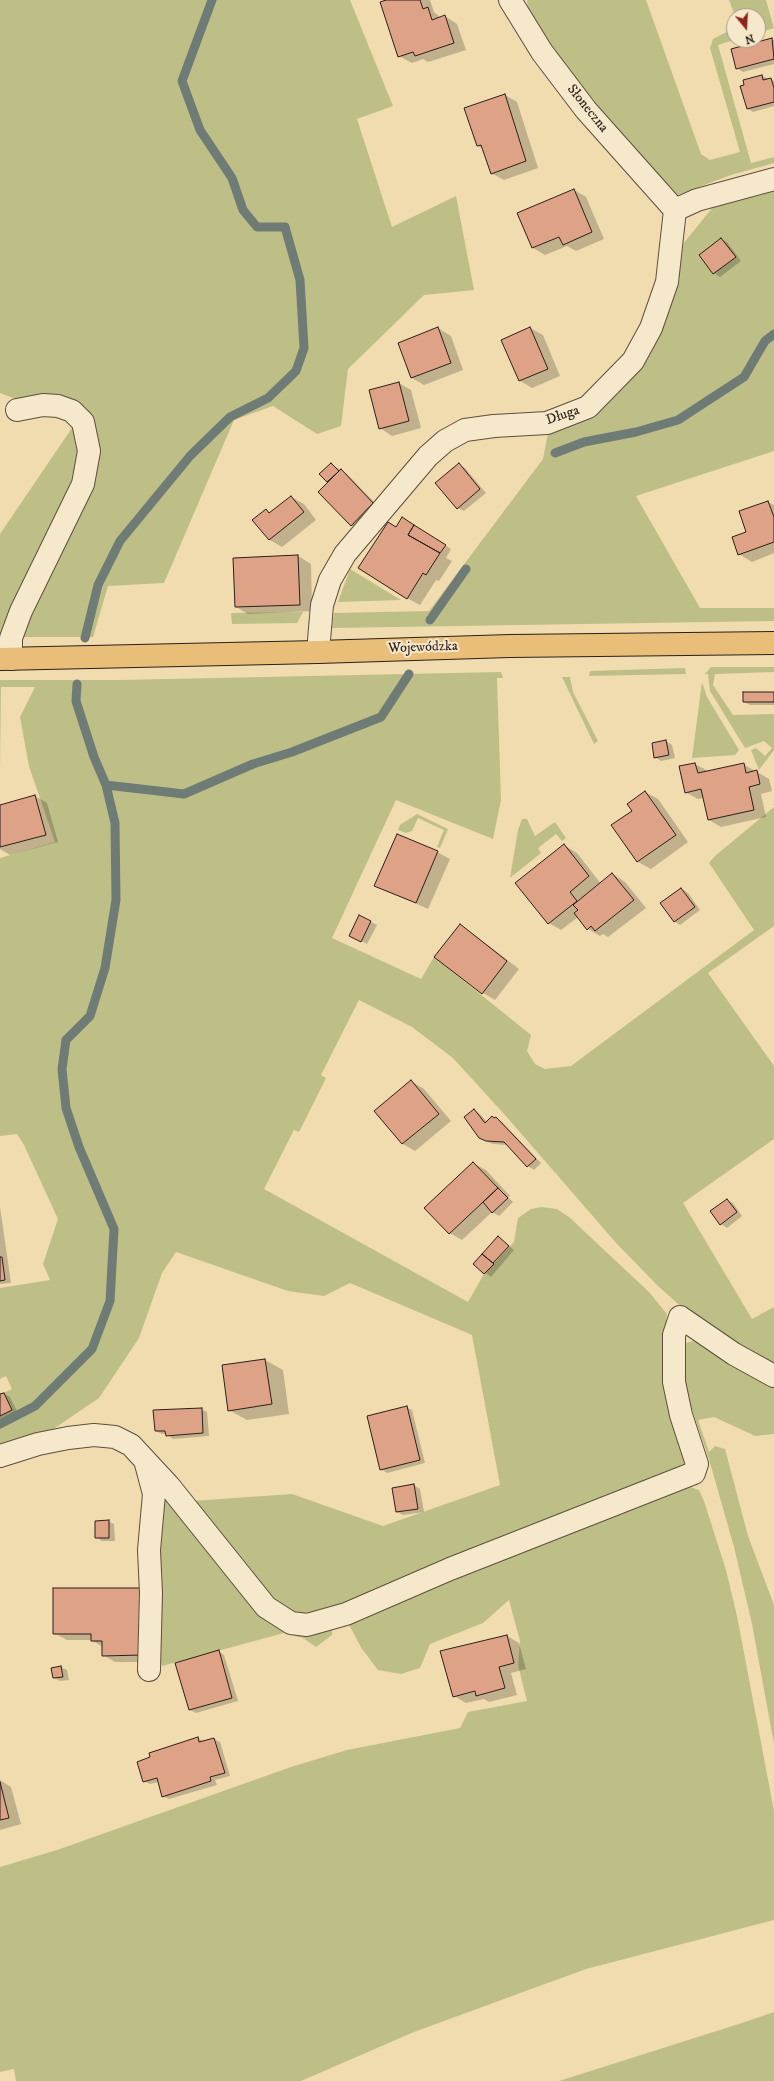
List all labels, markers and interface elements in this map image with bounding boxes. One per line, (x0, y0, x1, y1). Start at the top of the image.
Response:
north arrow (726, 8, 766, 48)
text: N (743, 30, 756, 47)
street label: Słoneczna (563, 82, 611, 136)
street label: Długa (544, 403, 582, 429)
street label: Wojewódzka (388, 638, 458, 658)

